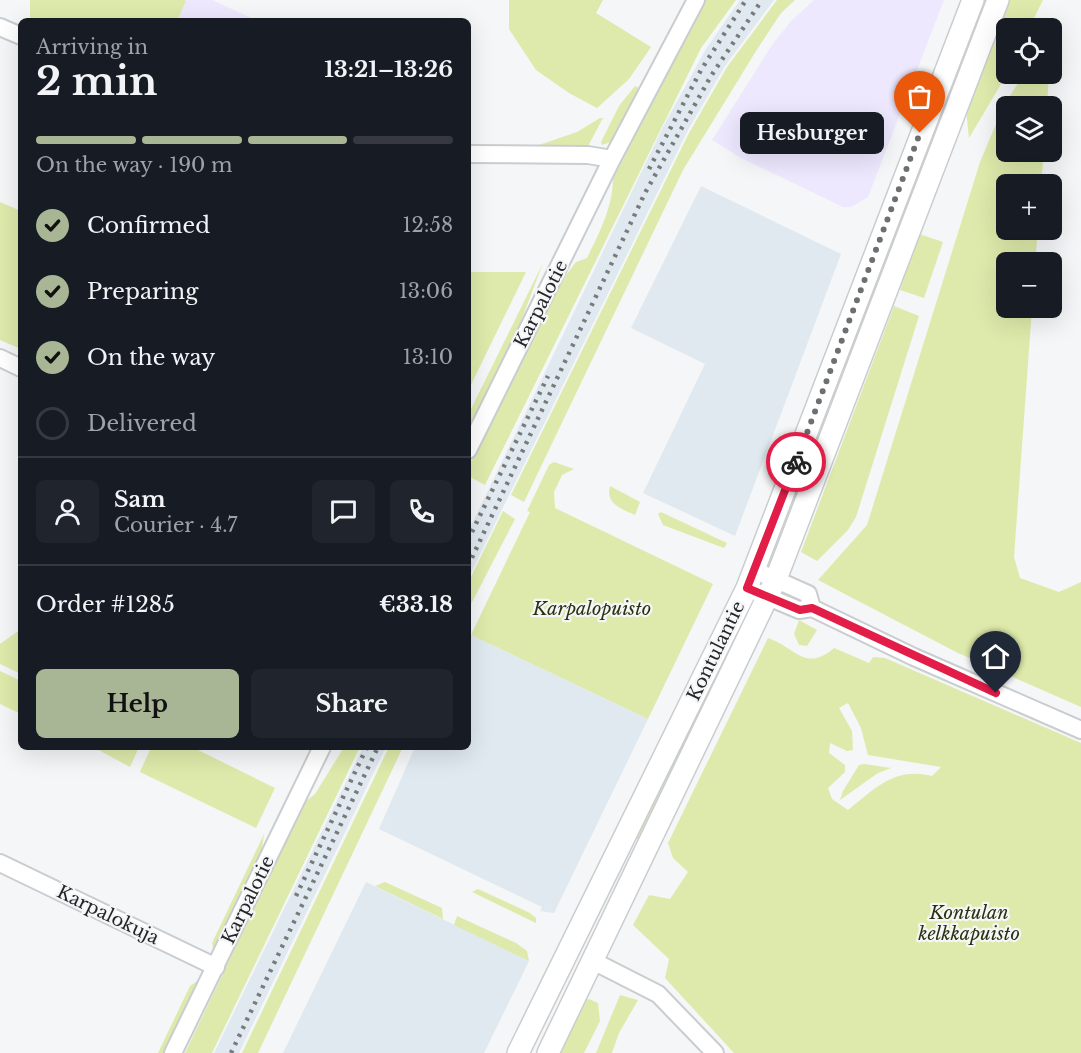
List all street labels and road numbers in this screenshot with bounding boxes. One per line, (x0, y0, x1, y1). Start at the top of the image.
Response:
street label: Karpalotie (509, 256, 573, 352)
street label: Kontulantie (682, 598, 750, 704)
street label: Karpalotie (217, 852, 279, 948)
street label: Karpalokuja (53, 881, 163, 949)

